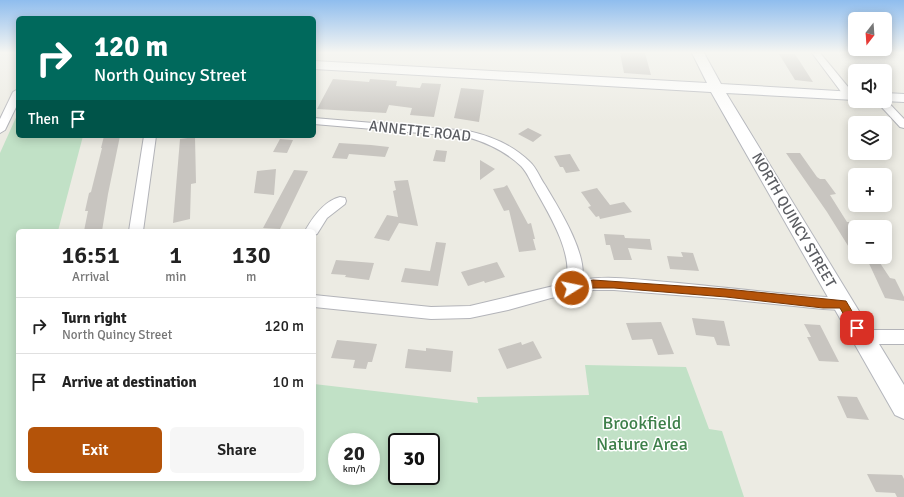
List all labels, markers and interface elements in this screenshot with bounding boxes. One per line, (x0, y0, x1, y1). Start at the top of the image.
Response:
north arrow (848, 12, 892, 56)
map controls (848, 12, 892, 264)
text: 120 m (94, 30, 168, 64)
icon: right (28, 32, 80, 84)
text: North Quincy Street (94, 64, 247, 86)
button: sound (848, 64, 892, 108)
icon: arrive (67, 108, 89, 130)
text: Then (28, 110, 59, 128)
button: layers (848, 116, 892, 160)
street label: ANNETTE ROAD (368, 117, 472, 145)
street label: NORTH QUINCY STREET (748, 149, 840, 291)
button: + (848, 168, 892, 212)
button: − (848, 220, 892, 264)
text: 16:51 (61, 240, 120, 270)
text: 1 (169, 240, 182, 270)
text: 130 (232, 240, 271, 270)
position arrow (551, 267, 593, 309)
text: Arrival (72, 269, 109, 285)
text: min (165, 269, 186, 285)
text: m (246, 269, 256, 285)
text: Turn right (62, 309, 127, 327)
pin (840, 311, 874, 345)
icon: right (28, 315, 50, 337)
text: 120 m (264, 317, 304, 335)
icon: arrive (846, 317, 868, 339)
text: North Quincy Street (62, 327, 172, 343)
icon: arrive (28, 371, 50, 393)
text: Arrive at destination (62, 373, 197, 391)
text: 10 m (273, 373, 304, 391)
park label: Brookfield Nature Area (596, 412, 688, 455)
button: Exit (28, 427, 162, 473)
button: Share (170, 427, 304, 473)
speed limit sign: 30 (388, 433, 440, 485)
text: 20 (343, 441, 365, 466)
text: km/h (343, 463, 365, 475)

